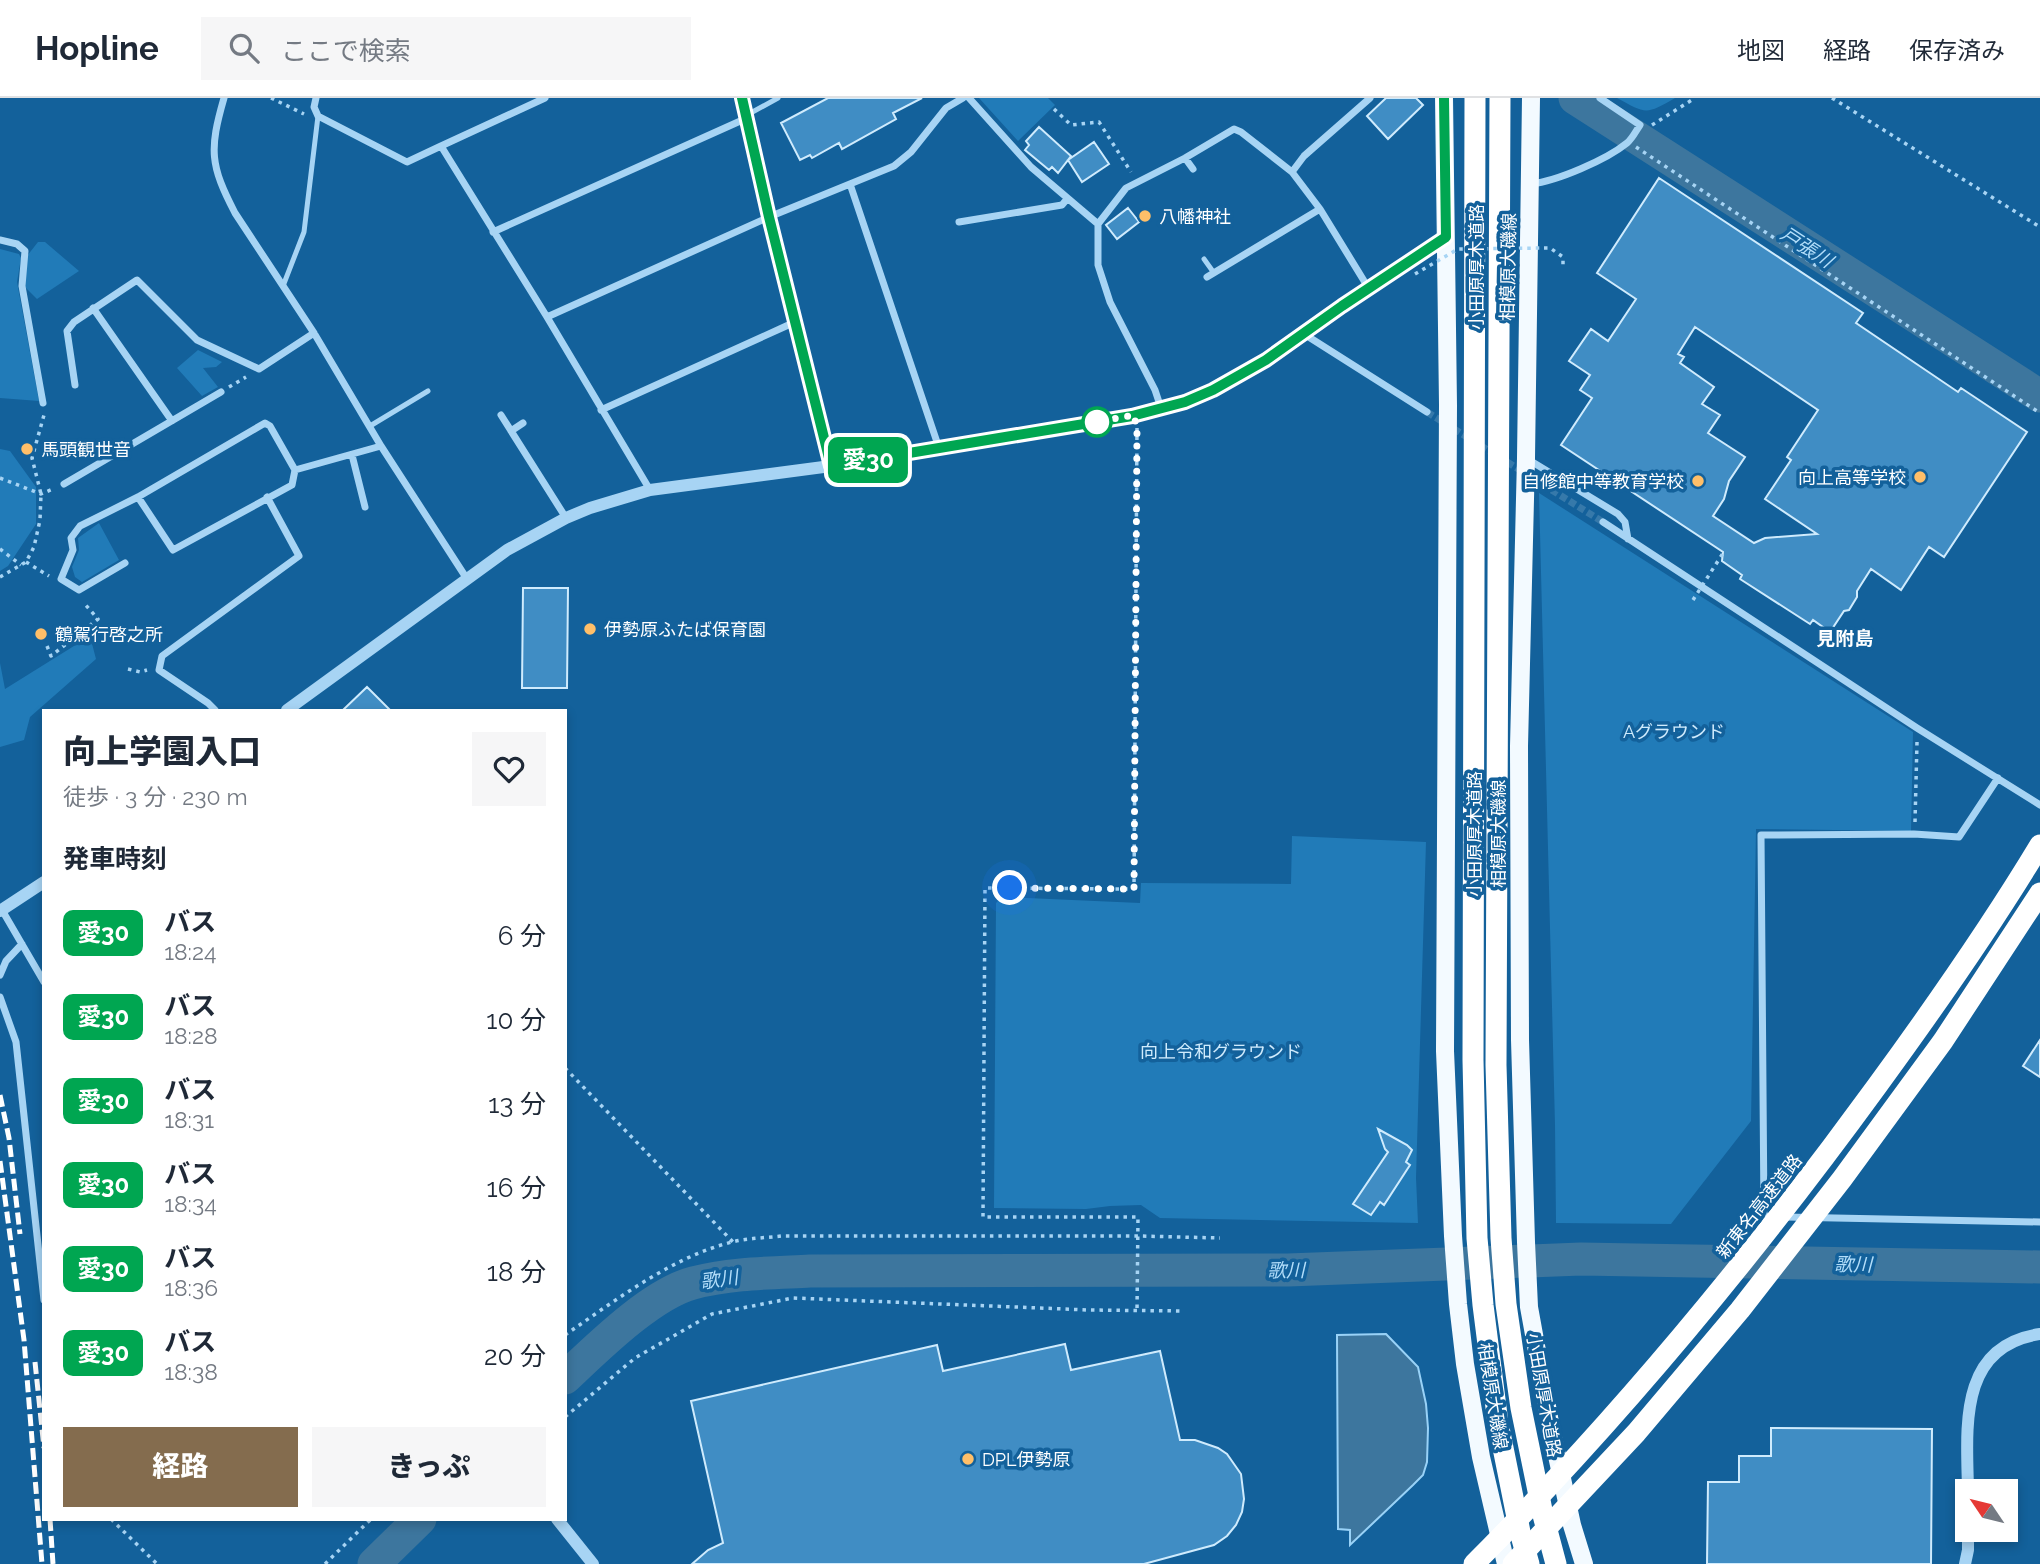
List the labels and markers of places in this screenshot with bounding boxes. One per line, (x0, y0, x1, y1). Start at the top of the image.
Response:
place label: 八幡神社 (1159, 206, 1231, 227)
marker: 八幡神社 (1137, 208, 1153, 224)
unlabelled marker (1082, 407, 1112, 437)
place label: 馬頭観世音 (41, 439, 131, 460)
marker: 馬頭観世音 (19, 441, 35, 457)
place label: 向上高等学校 (1798, 467, 1906, 488)
marker: 向上高等学校 (1912, 469, 1928, 485)
place label: 自修館中等教育学校 (1522, 471, 1684, 492)
marker: 自修館中等教育学校 (1690, 473, 1706, 489)
place label: 伊勢原ふたば保育園 (604, 619, 766, 640)
marker: 伊勢原ふたば保育園 (582, 621, 598, 637)
place label: 鶴駕行啓之所 (55, 624, 163, 645)
marker: 鶴駕行啓之所 (33, 626, 49, 642)
place label: DPL伊勢原 (982, 1449, 1071, 1470)
marker: DPL伊勢原 (960, 1451, 976, 1467)

